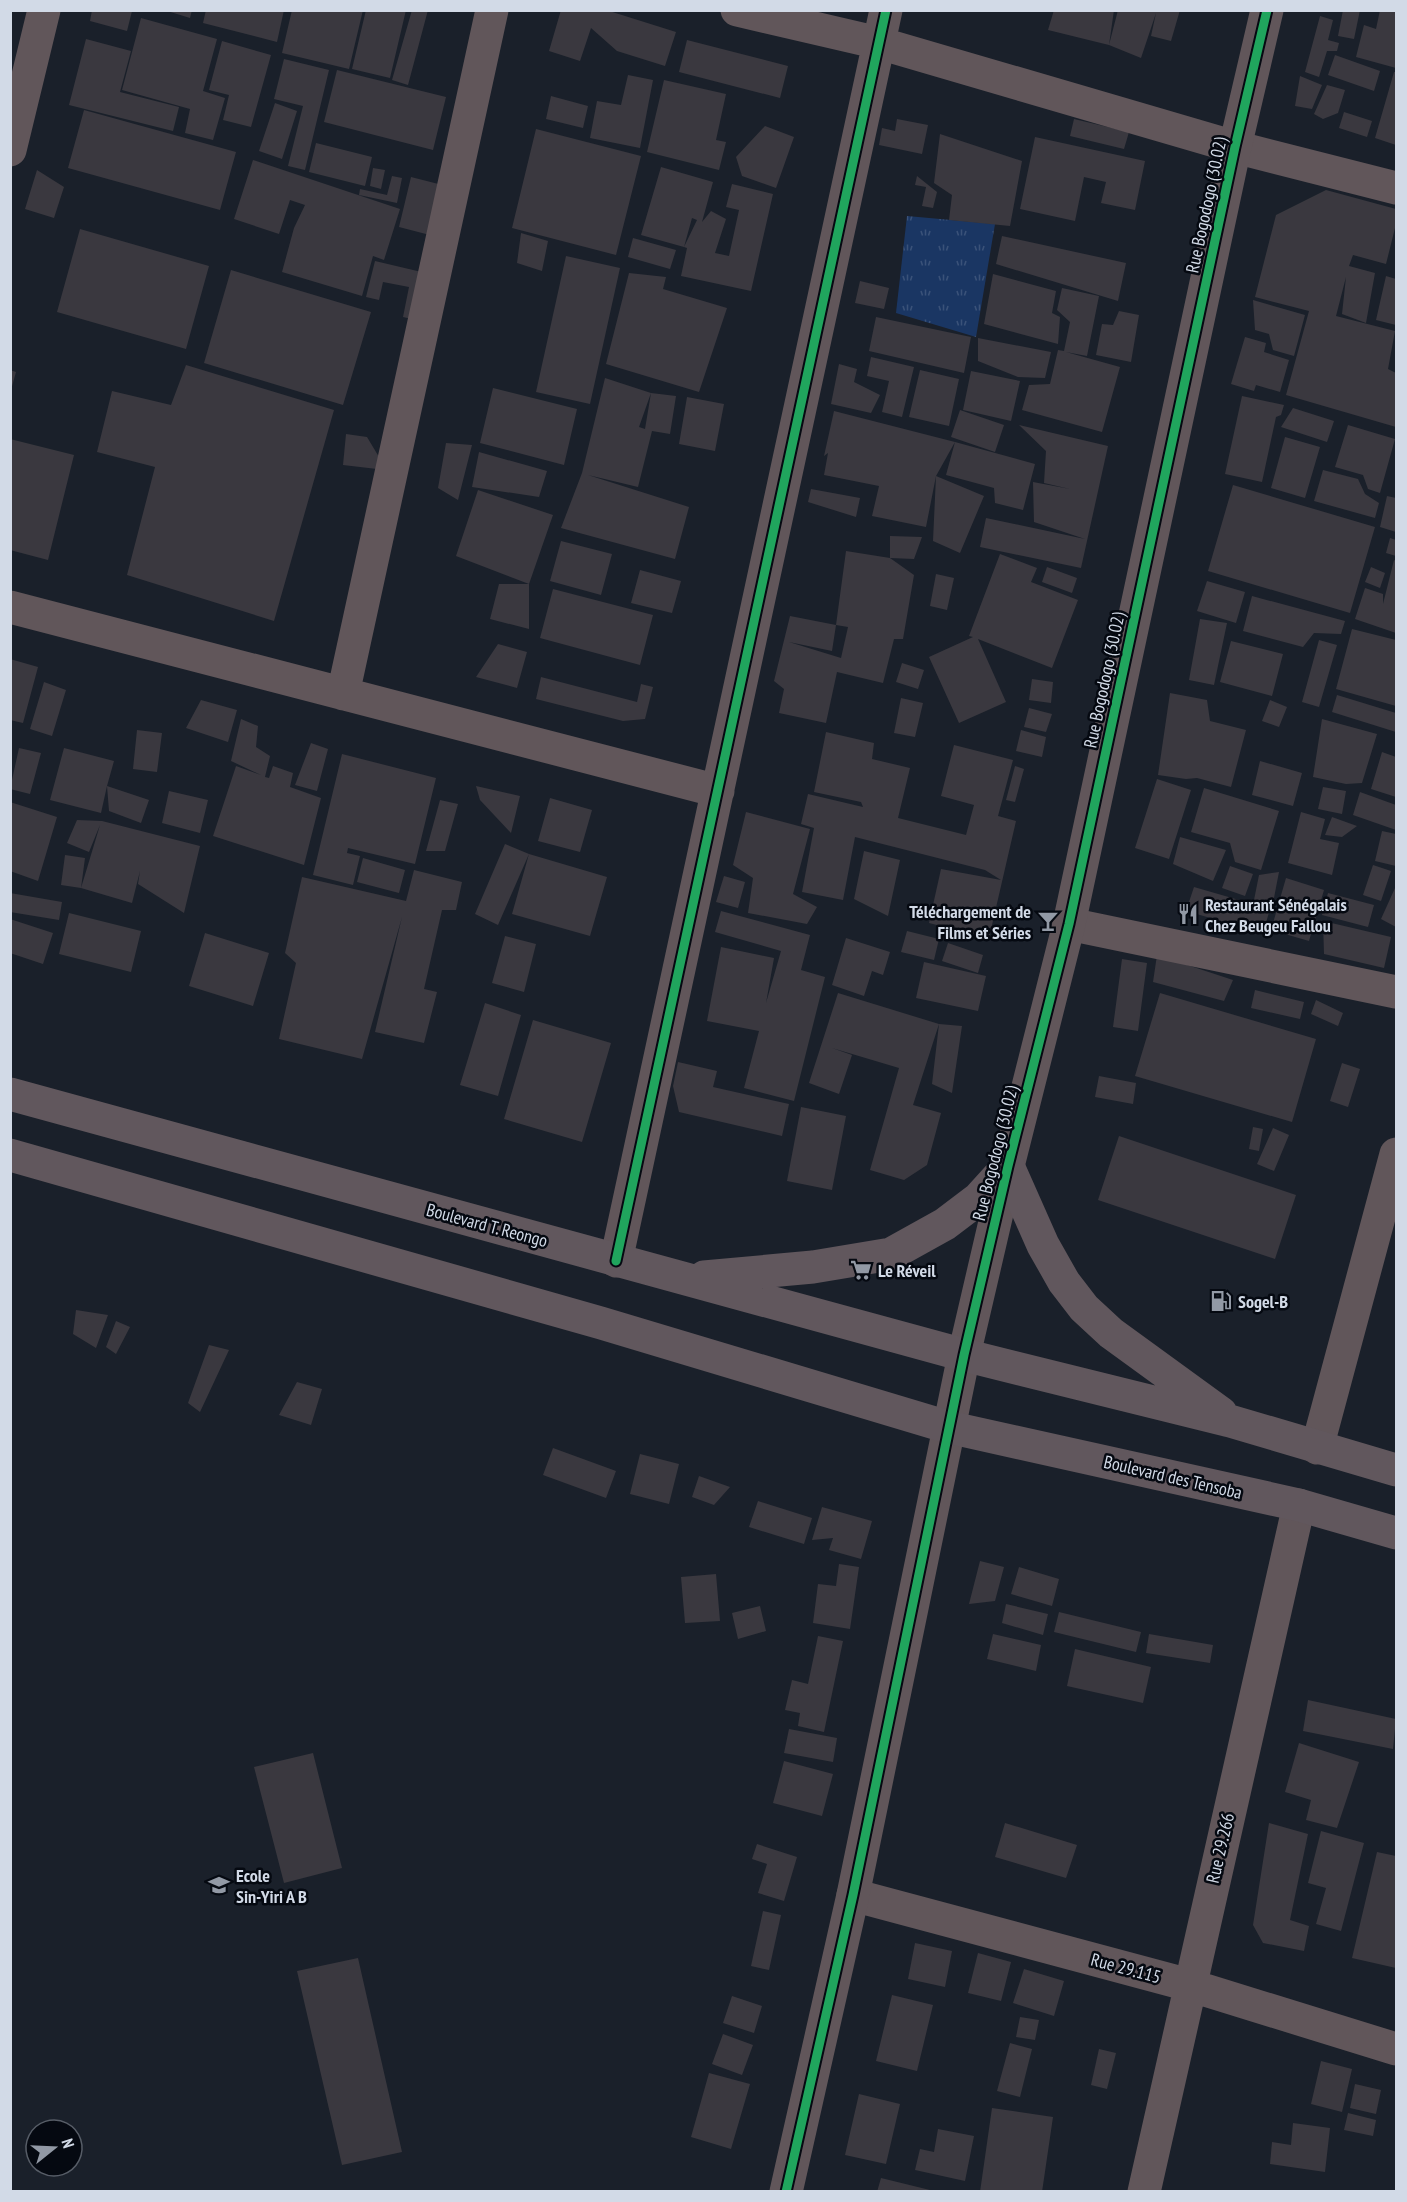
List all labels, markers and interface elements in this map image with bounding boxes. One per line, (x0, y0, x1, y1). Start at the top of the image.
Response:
street label: Rue Bogodogo (30.02) (1180, 134, 1232, 275)
street label: Rue Bogodogo (30.02) (1078, 609, 1130, 750)
place label: Restaurant Sénégalais Chez Beugeu Fallou (1205, 893, 1347, 937)
place label: Téléchargement de Films et Séries (909, 900, 1031, 944)
restaurant icon: Restaurant Sénégalais Chez Beugeu Fallou (1176, 902, 1200, 926)
bar icon: Téléchargement de Films et Séries (1036, 909, 1060, 933)
street label: Rue Bogodogo (30.02) (967, 1082, 1023, 1223)
street label: Boulevard T. Reongo (424, 1198, 550, 1252)
supermarket icon: Le Réveil (849, 1258, 873, 1282)
place label: Le Réveil (878, 1259, 936, 1282)
fuel station icon: Sogel-B (1209, 1289, 1233, 1313)
place label: Sogel-B (1238, 1290, 1288, 1313)
street label: Boulevard des Tensoba (1102, 1450, 1244, 1504)
street label: Rue 29.266 (1201, 1811, 1239, 1885)
place label: Ecole Sin-Yiri A B (236, 1864, 307, 1908)
school or university icon: Ecole Sin-Yiri A B (207, 1873, 231, 1897)
street label: Rue 29.115 (1089, 1948, 1163, 1988)
north arrow (24, 2118, 84, 2178)
text: N (57, 2136, 79, 2151)

